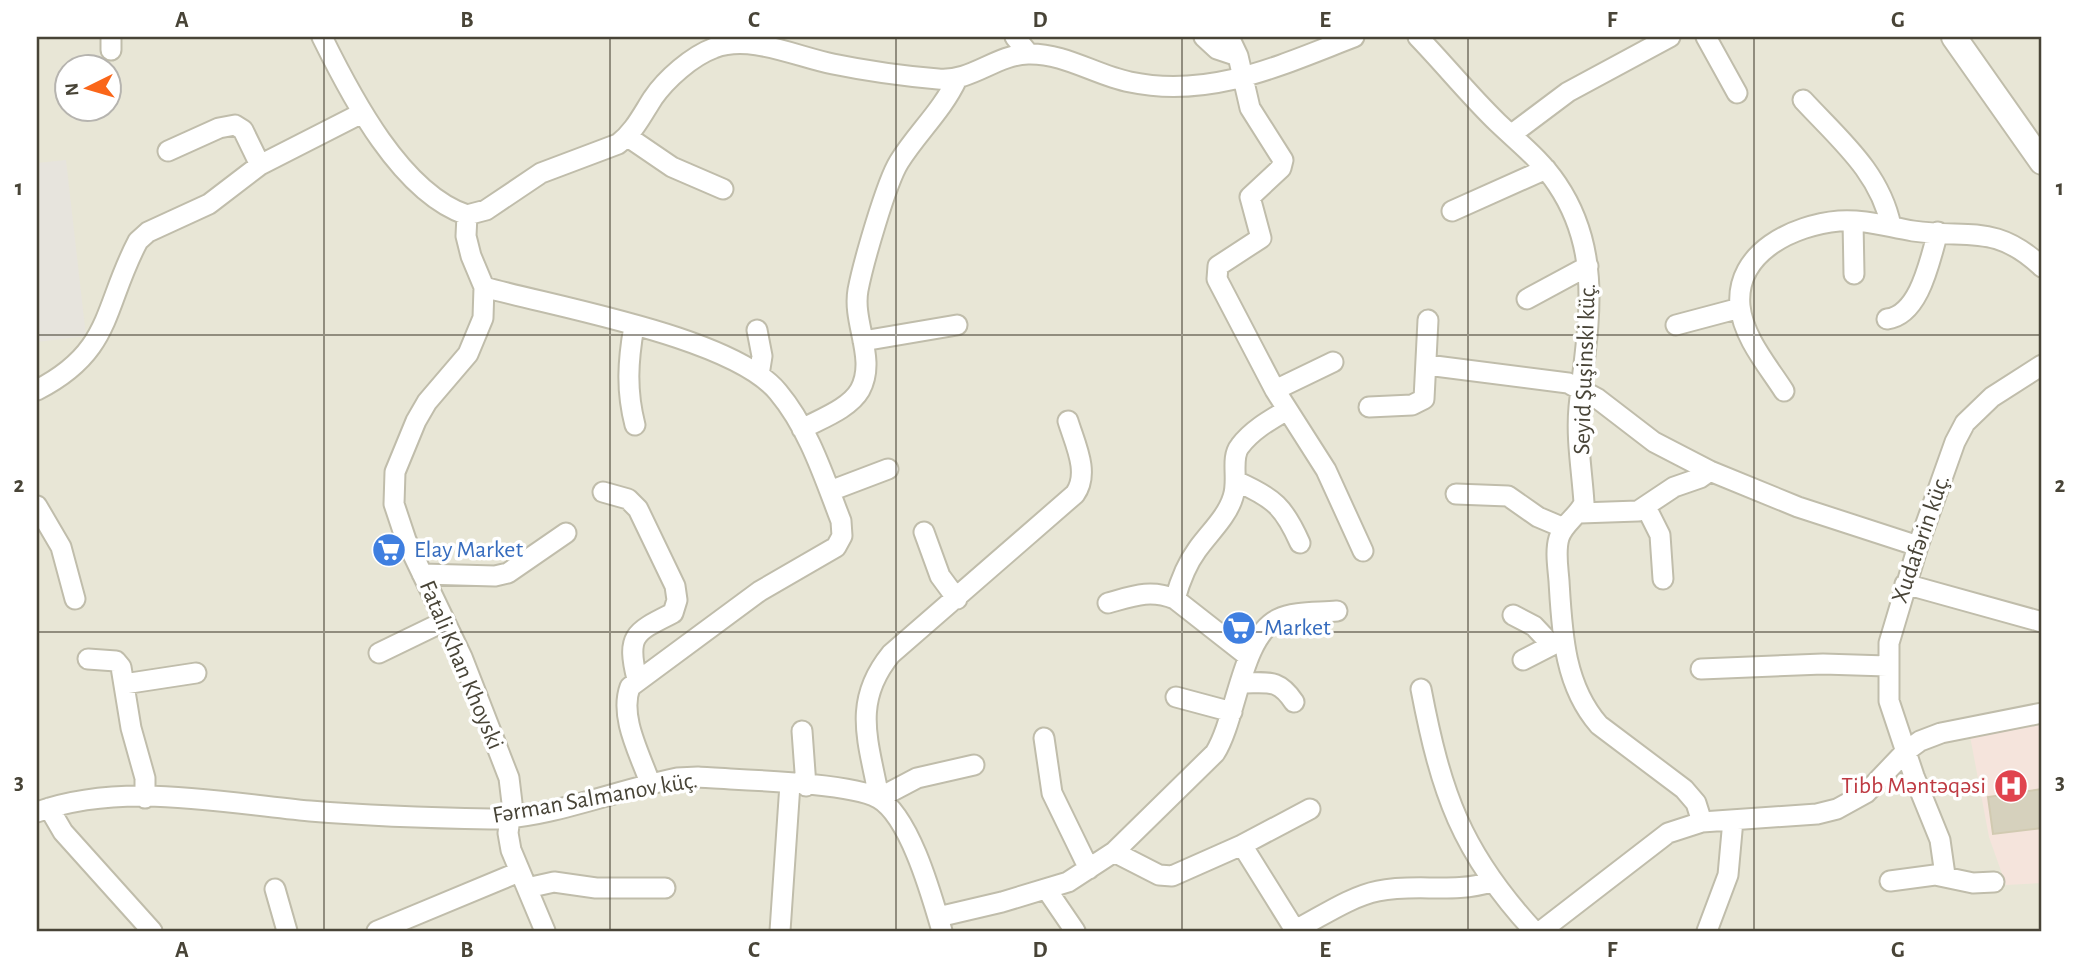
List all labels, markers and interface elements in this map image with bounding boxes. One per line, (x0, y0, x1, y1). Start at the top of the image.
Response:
text: A (175, 9, 189, 32)
text: B (460, 9, 474, 32)
text: C (748, 9, 760, 32)
text: D (1032, 9, 1048, 32)
text: E (1319, 9, 1331, 32)
text: F (1607, 9, 1618, 32)
text: G (1891, 9, 1905, 32)
north arrow (52, 52, 122, 122)
text: N (63, 82, 83, 97)
text: 1 (15, 177, 23, 200)
text: 1 (2056, 177, 2064, 200)
street label: Seyid Şuşinski küç. (1570, 283, 1600, 455)
street label: Xudafərin küç. (1888, 472, 1954, 606)
text: 2 (14, 474, 25, 497)
text: 2 (2055, 474, 2066, 497)
supermarket icon: Elay Market (370, 531, 408, 569)
place label: Elay Market (414, 538, 523, 562)
street label: Fatali Khan Khoyski (415, 577, 507, 753)
supermarket icon: Market (1220, 609, 1258, 647)
place label: Market (1264, 616, 1331, 640)
hospital icon: Tibb Məntəqəsi (1992, 767, 2030, 805)
street label: Fərman Salmanov küç. (491, 768, 699, 828)
text: 3 (14, 771, 24, 794)
text: 3 (2055, 771, 2065, 794)
place label: Tibb Məntəqəsi (1841, 774, 1986, 798)
text: A (175, 939, 189, 962)
text: B (460, 939, 474, 962)
text: C (748, 939, 760, 962)
text: D (1032, 939, 1048, 962)
text: E (1319, 939, 1331, 962)
text: F (1607, 939, 1618, 962)
text: G (1891, 939, 1905, 962)

